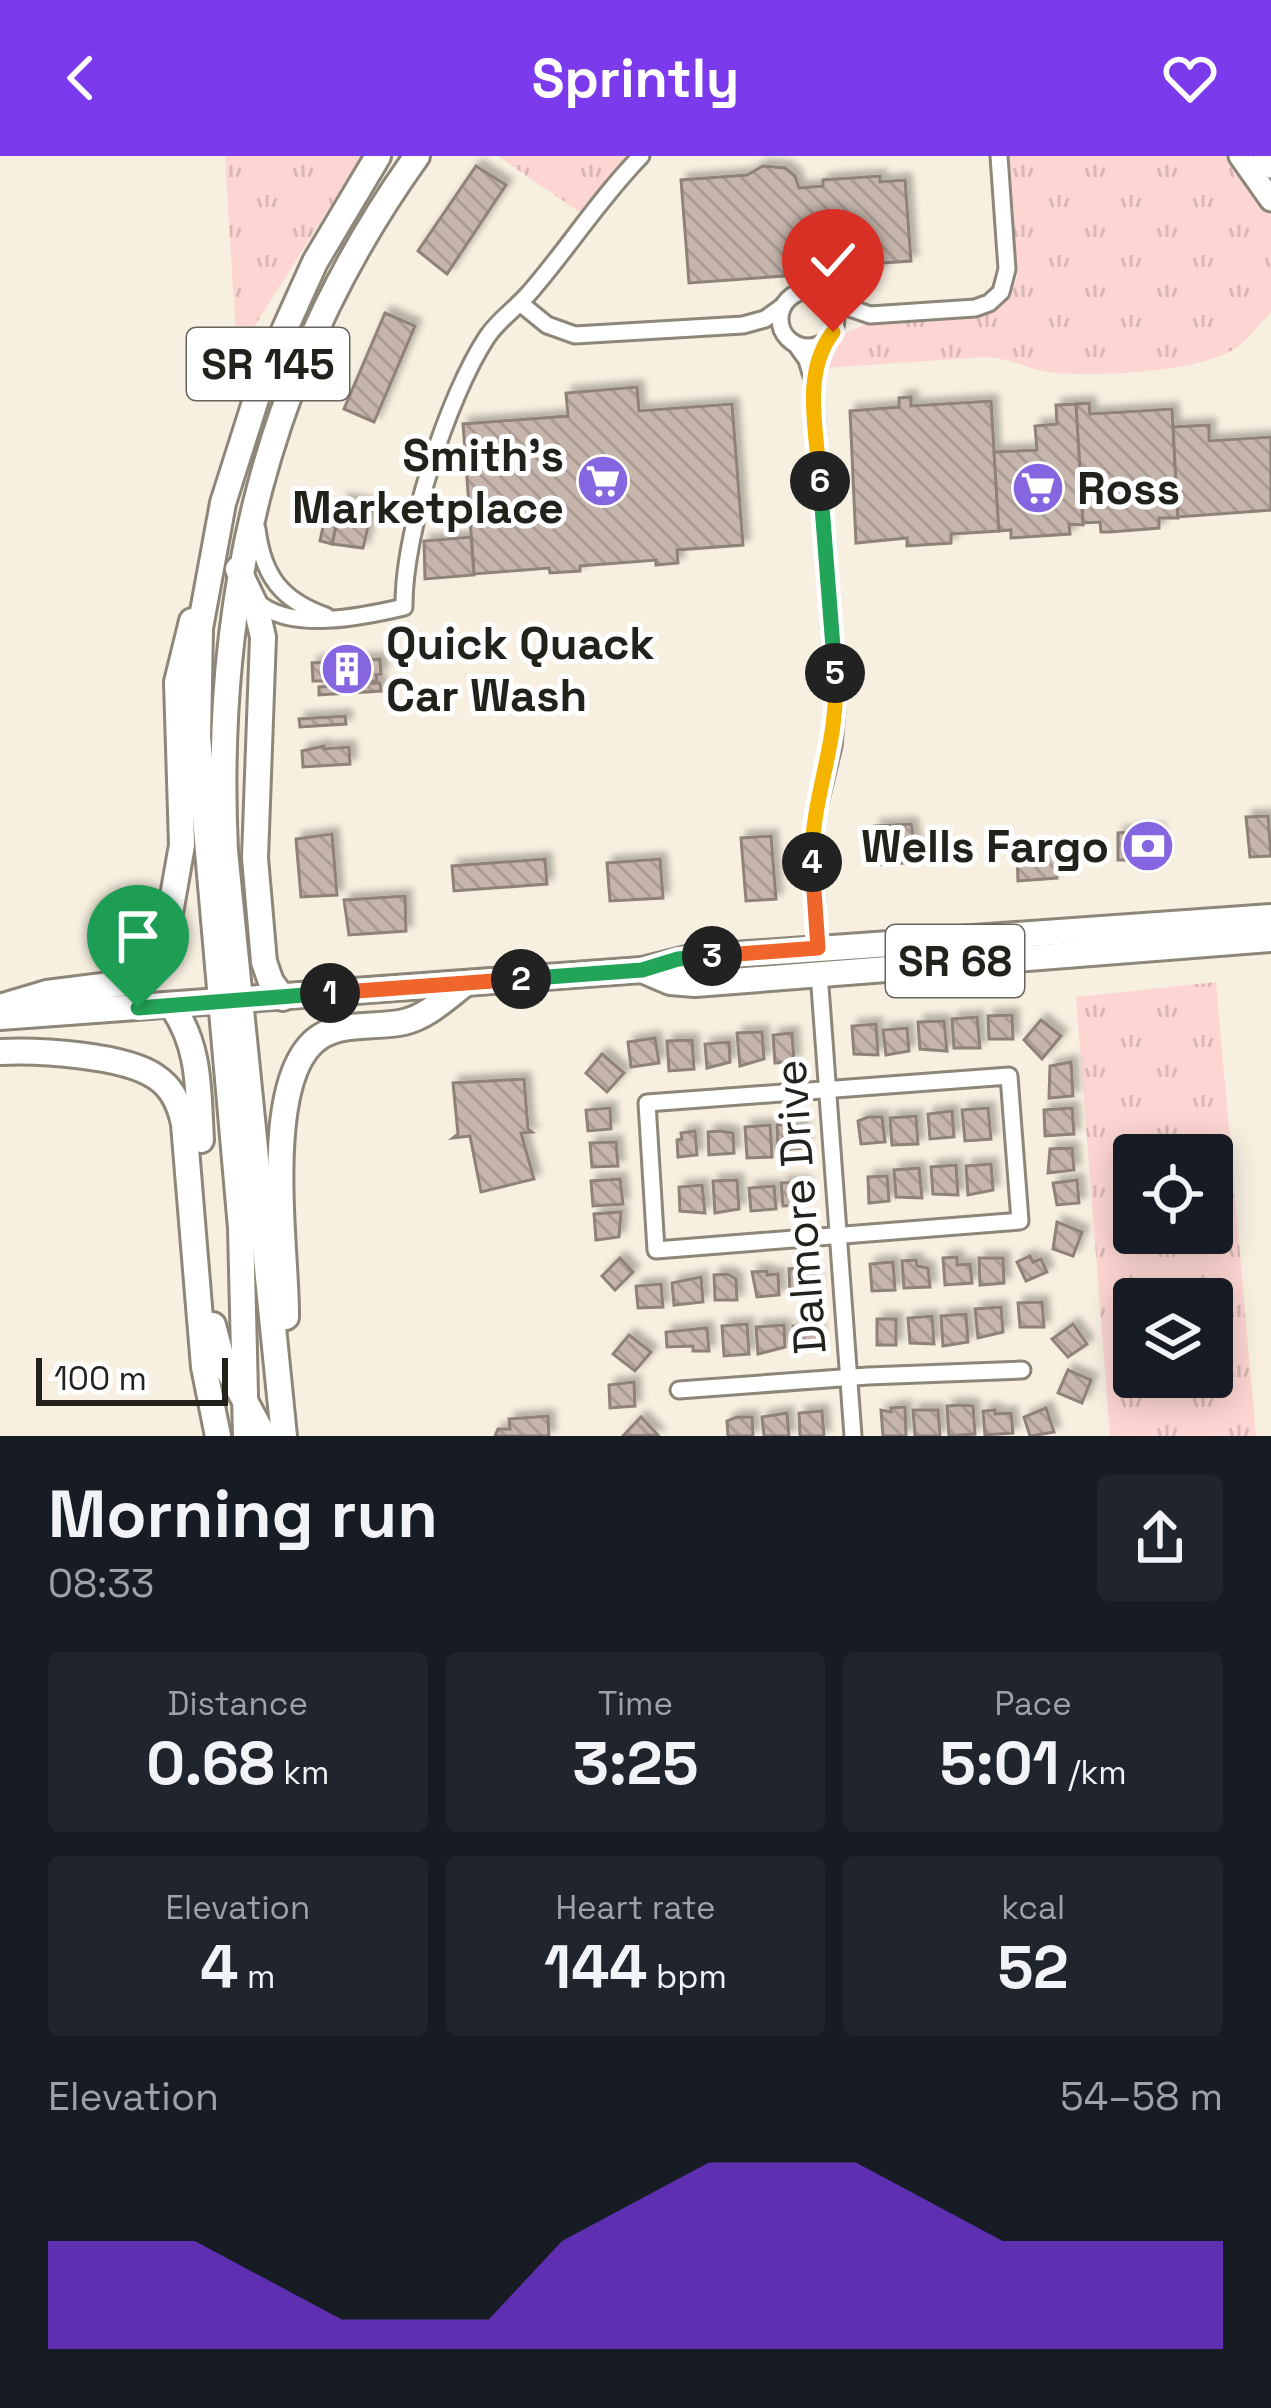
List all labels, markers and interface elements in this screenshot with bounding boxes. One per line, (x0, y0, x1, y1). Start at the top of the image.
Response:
text: Sprintly (532, 44, 739, 113)
icon: back (48, 45, 114, 111)
icon: heart (1157, 45, 1223, 111)
pin (782, 209, 884, 332)
icon: check (800, 227, 866, 293)
road number: SR 145 (187, 328, 349, 400)
place label: Smith's Marketplace (292, 427, 564, 536)
pin: 6 (790, 451, 850, 511)
supermarket icon: Smith's Marketplace (575, 453, 631, 509)
text: 6 (810, 460, 830, 502)
supermarket icon: Ross (1010, 460, 1066, 516)
place label: Ross (1077, 460, 1180, 517)
place label: Quick Quack Car Wash (386, 615, 655, 724)
building icon: Quick Quack Car Wash (319, 641, 375, 697)
pin: 5 (805, 643, 865, 703)
text: 5 (825, 652, 845, 694)
place label: Wells Fargo (861, 818, 1109, 875)
bank icon: Wells Fargo (1120, 818, 1176, 874)
pin: 4 (782, 832, 842, 892)
text: 4 (802, 841, 823, 883)
pin (87, 885, 189, 1008)
icon: arrive (105, 903, 171, 969)
road number: SR 68 (886, 925, 1024, 997)
pin: 3 (682, 926, 742, 986)
text: 3 (702, 935, 722, 977)
pin: 2 (491, 949, 551, 1009)
text: 2 (511, 958, 531, 1000)
pin: 1 (300, 963, 360, 1023)
text: 1 (323, 972, 337, 1014)
street label: Dalmore Drive (761, 1058, 839, 1356)
map controls (1113, 1134, 1233, 1398)
button: locate (1113, 1134, 1233, 1254)
button: layers (1113, 1278, 1233, 1398)
scale bar (36, 1352, 228, 1405)
text: 100 m (54, 1358, 147, 1400)
text: Morning run (48, 1472, 438, 1556)
button: share (1097, 1475, 1223, 1601)
text: 08:33 (48, 1559, 154, 1608)
text: Distance (168, 1683, 308, 1725)
text: Time (598, 1683, 673, 1725)
text: Pace (995, 1683, 1072, 1725)
text: 0.68 (146, 1725, 275, 1802)
text: 3:25 (572, 1725, 698, 1802)
text: 5:01 (940, 1725, 1060, 1802)
text: km (275, 1752, 329, 1794)
text: /km (1060, 1752, 1127, 1794)
text: Elevation (166, 1887, 310, 1929)
text: Heart rate (555, 1887, 716, 1929)
text: kcal (1001, 1887, 1065, 1929)
text: 4 (200, 1929, 238, 2006)
text: 144 (544, 1929, 648, 2006)
text: 52 (998, 1929, 1069, 2006)
text: m (238, 1956, 275, 1998)
text: bpm (648, 1956, 727, 1998)
text: Elevation (48, 2072, 219, 2121)
text: 54–58 m (1060, 2072, 1223, 2121)

